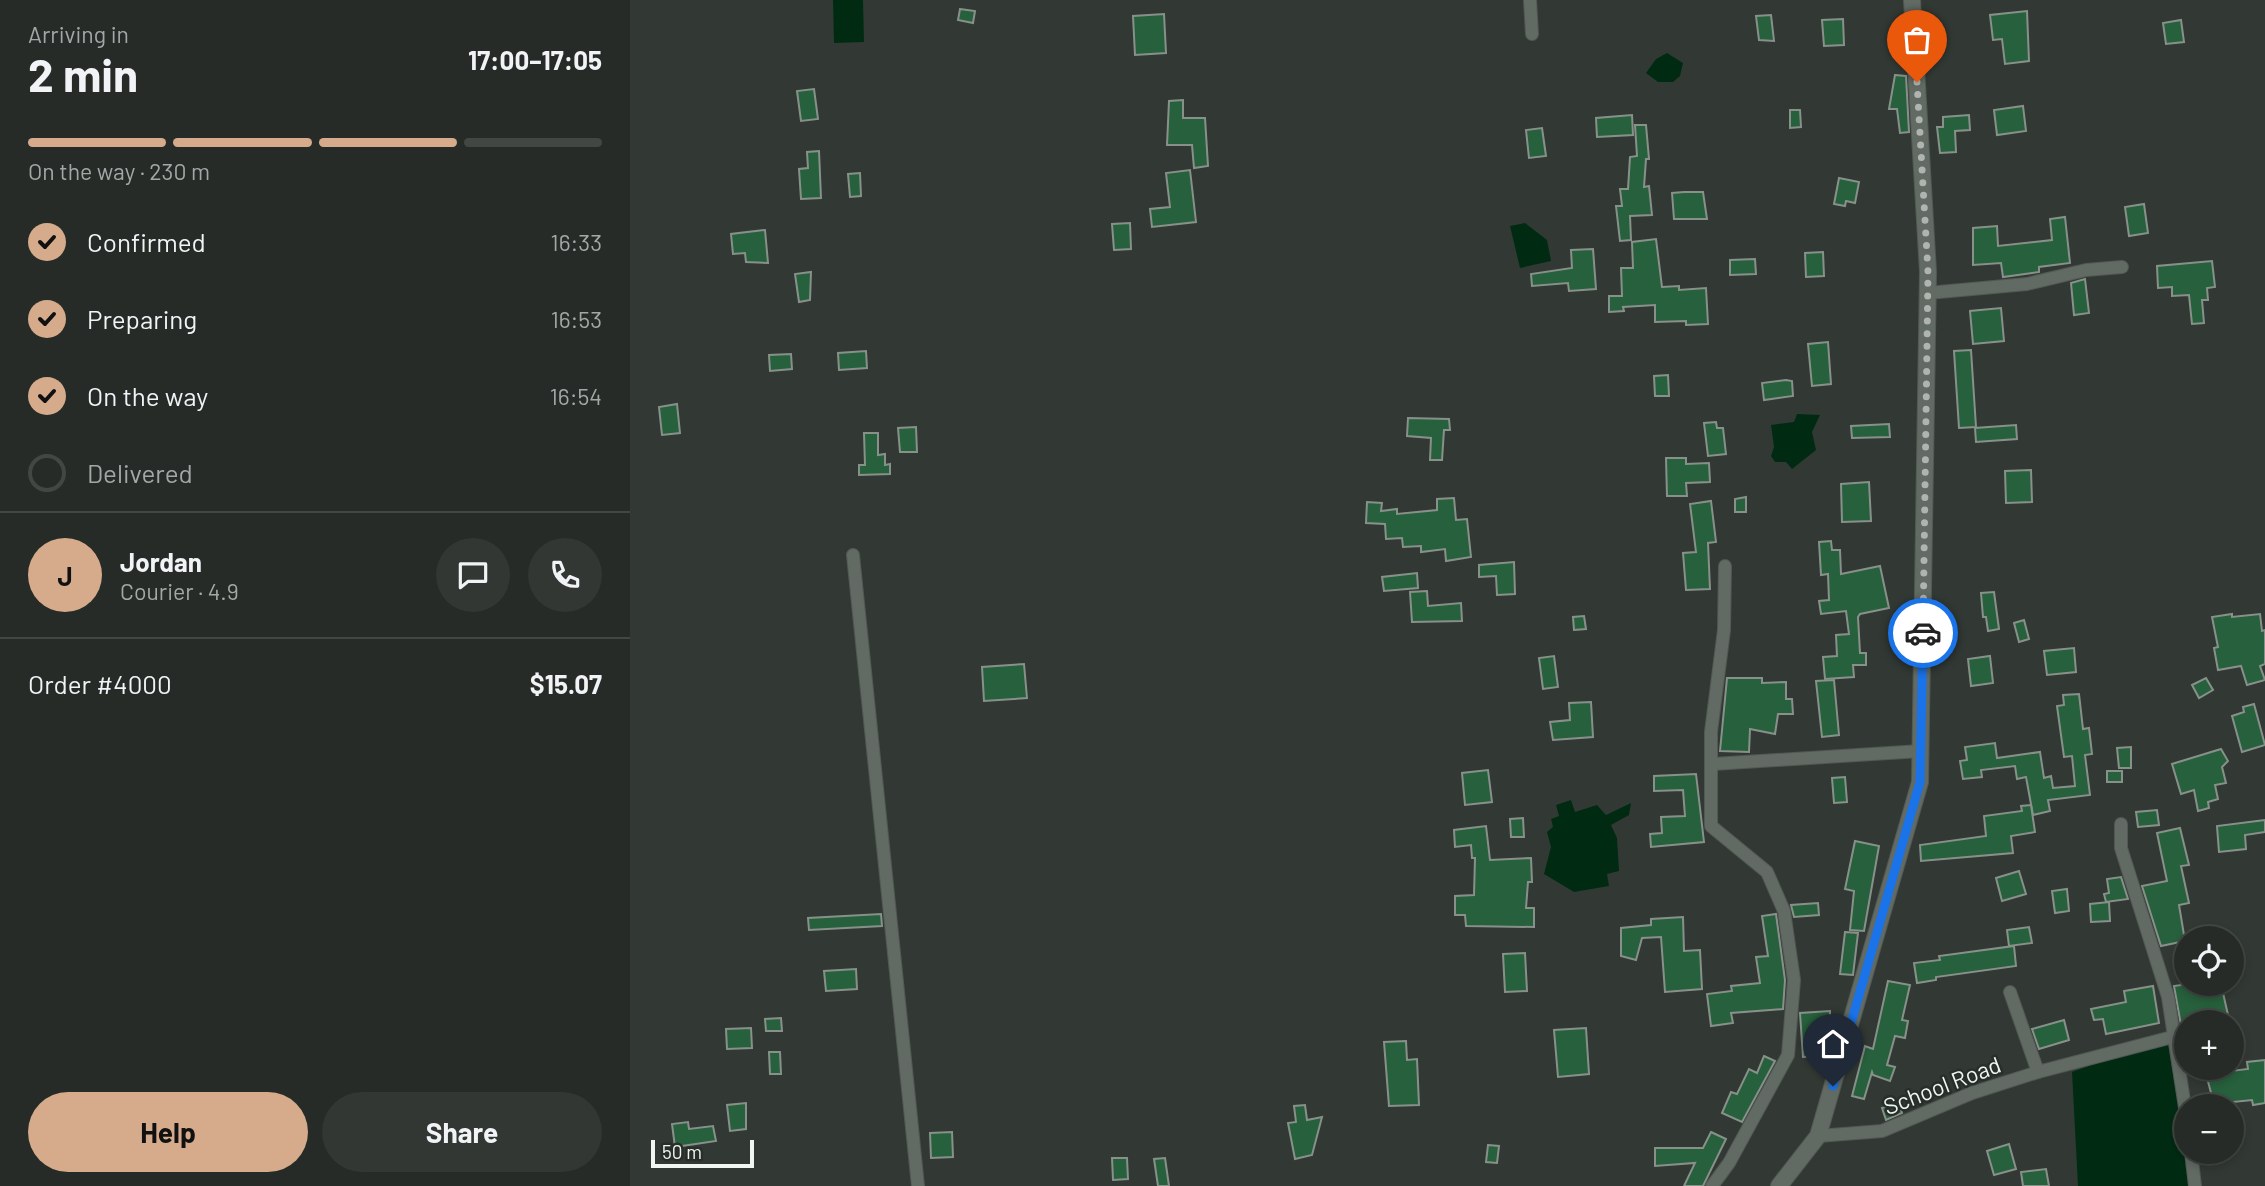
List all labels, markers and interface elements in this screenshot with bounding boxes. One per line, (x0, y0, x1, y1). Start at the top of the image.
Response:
pin (1887, 10, 1947, 82)
text: Arriving in (28, 20, 129, 48)
icon: bag (1898, 21, 1936, 59)
text: 17:00–17:05 (468, 44, 602, 75)
text: 2 min (28, 46, 138, 101)
text: On the way · 230 m (28, 157, 210, 185)
icon: check (28, 223, 66, 261)
text: Confirmed (87, 226, 206, 257)
text: 16:33 (551, 228, 602, 256)
icon: check (28, 300, 66, 338)
text: Preparing (87, 303, 197, 334)
text: 16:53 (551, 305, 602, 333)
icon: check (28, 377, 66, 415)
text: On the way (87, 380, 208, 411)
text: 16:54 (550, 382, 602, 410)
text: Delivered (87, 457, 193, 488)
button: chat (436, 538, 510, 612)
button: phone (528, 538, 602, 612)
text: Jordan (120, 546, 202, 577)
text: J (57, 560, 73, 591)
text: Courier · 4.9 (120, 577, 239, 605)
courier (1888, 598, 1958, 668)
icon: car (1904, 614, 1942, 652)
text: Order #4000 (28, 668, 172, 699)
text: $15.07 (530, 668, 602, 699)
map controls (2174, 926, 2244, 1164)
button: locate (2174, 926, 2244, 996)
button: + (2174, 1010, 2244, 1080)
pin (1803, 1014, 1863, 1086)
icon: home (1814, 1025, 1852, 1063)
street label: School Road (1879, 1050, 2005, 1120)
button: Help (28, 1092, 308, 1172)
button: Share (322, 1092, 602, 1172)
button: − (2174, 1094, 2244, 1164)
scale bar (651, 1137, 754, 1169)
text: 50 m (662, 1140, 702, 1163)

